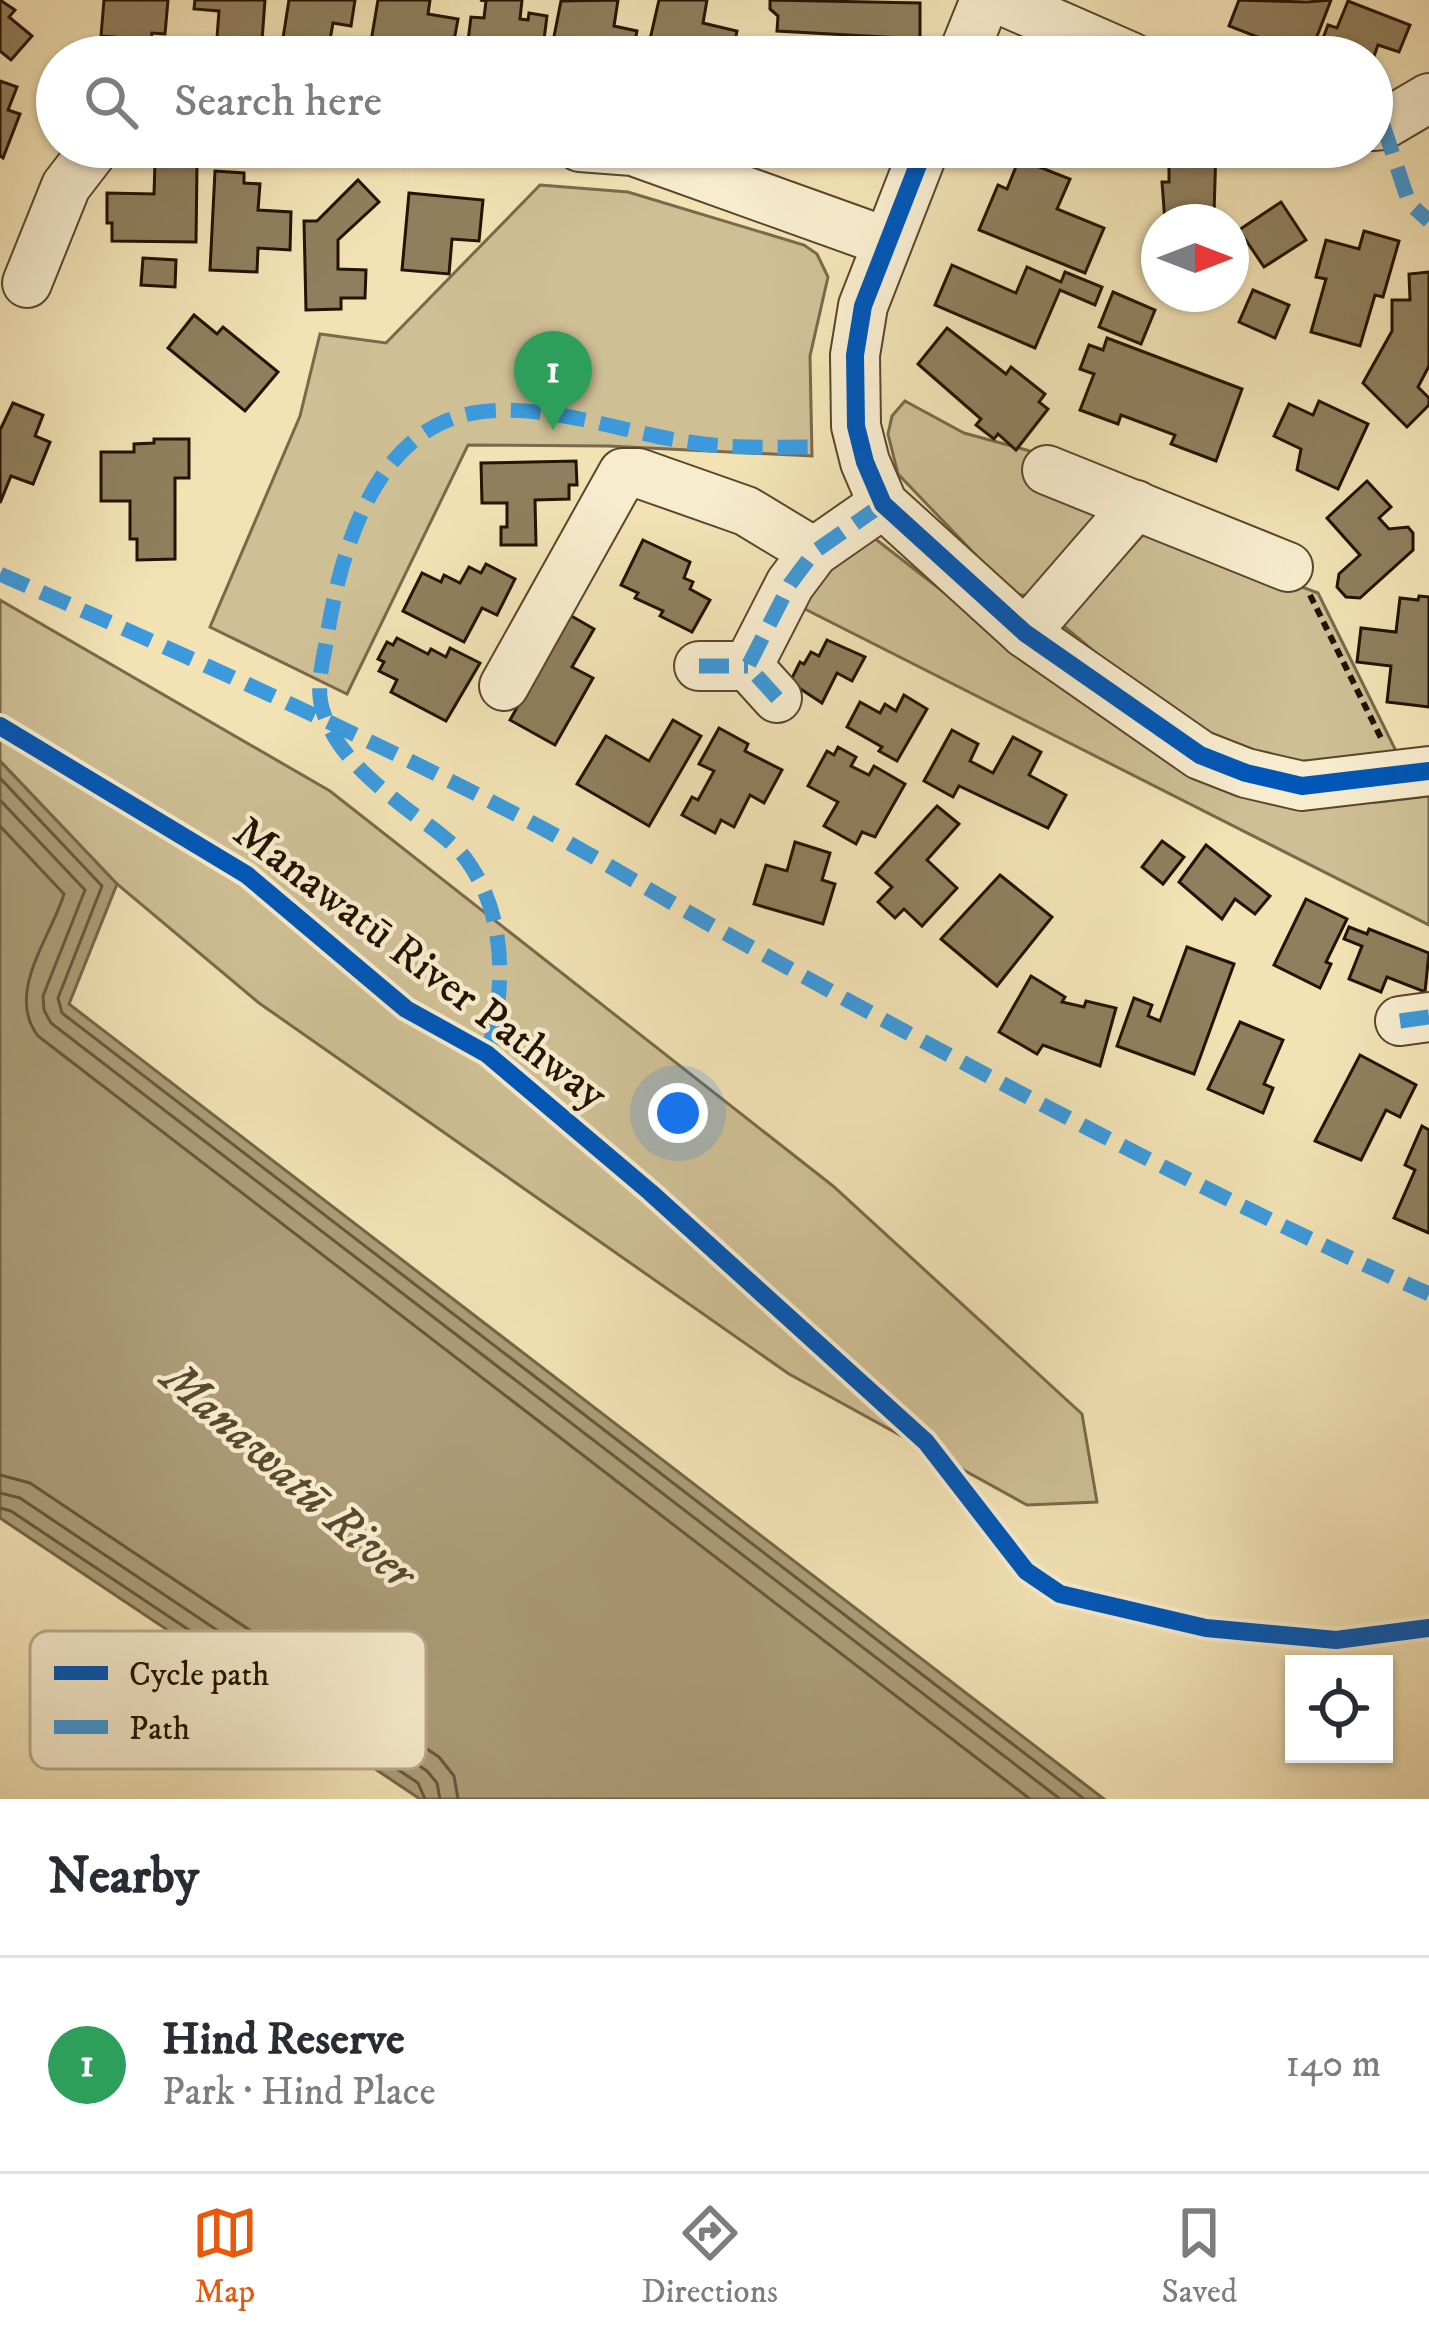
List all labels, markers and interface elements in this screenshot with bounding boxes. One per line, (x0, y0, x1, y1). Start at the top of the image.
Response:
search box (36, 36, 1393, 168)
icon: search (78, 69, 144, 135)
text: Search here (174, 74, 382, 130)
north arrow (1141, 204, 1249, 312)
pin: 1 (514, 331, 592, 430)
street label: Manawatū River Pathway (222, 805, 619, 1124)
your location (648, 1083, 708, 1143)
water label: Manawatū River (146, 1347, 430, 1605)
legend (30, 1631, 426, 1769)
text: Cycle path (129, 1655, 269, 1696)
map controls (1285, 1655, 1393, 1763)
button: locate (1285, 1655, 1393, 1763)
text: Path (129, 1709, 190, 1750)
text: Nearby (48, 1845, 199, 1909)
text: Hind Reserve (162, 2012, 405, 2068)
text: 1 (80, 2040, 94, 2089)
text: 140 m (1286, 2040, 1381, 2089)
text: Park · Hind Place (162, 2068, 436, 2117)
tab: Map (192, 2200, 258, 2313)
tab: Directions (641, 2200, 778, 2313)
tab: Saved (1161, 2200, 1237, 2313)

